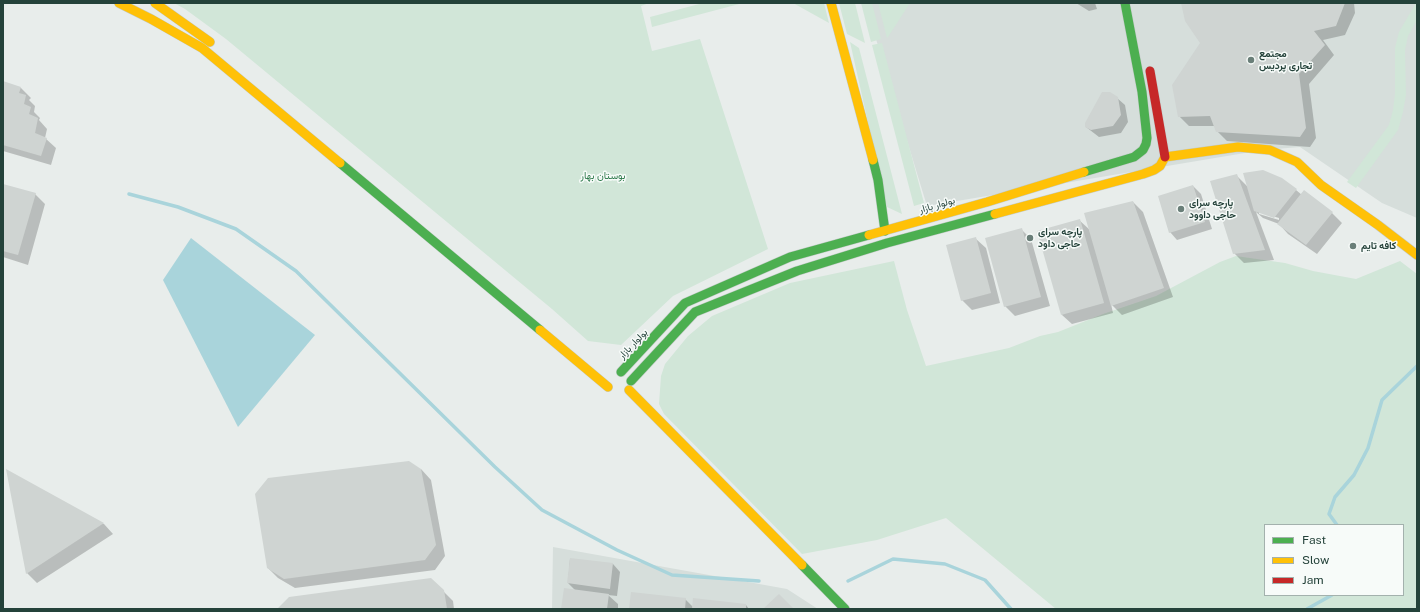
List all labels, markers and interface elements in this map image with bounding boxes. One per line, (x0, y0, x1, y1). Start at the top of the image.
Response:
place label: مجتمع تجاری پردیس (1259, 48, 1312, 72)
marker: مجتمع تجاری پردیس (1246, 55, 1256, 65)
park label: بوستان بهار (581, 170, 625, 182)
street label: بولوار بازار (918, 194, 956, 216)
place label: پارچه سرای حاجی داوود (1189, 197, 1236, 220)
marker: پارچه سرای حاجی داوود (1176, 204, 1186, 214)
place label: پارچه سرای حاجی داود (1038, 226, 1082, 250)
marker: پارچه سرای حاجی داود (1025, 233, 1035, 243)
place label: كافه تايم (1361, 240, 1396, 252)
marker: كافه تايم (1348, 241, 1358, 251)
street label: بولوار بازار (616, 327, 650, 361)
legend (1264, 524, 1404, 596)
text: Fast (1302, 533, 1326, 547)
text: Slow (1302, 553, 1329, 567)
text: Jam (1302, 573, 1324, 587)

